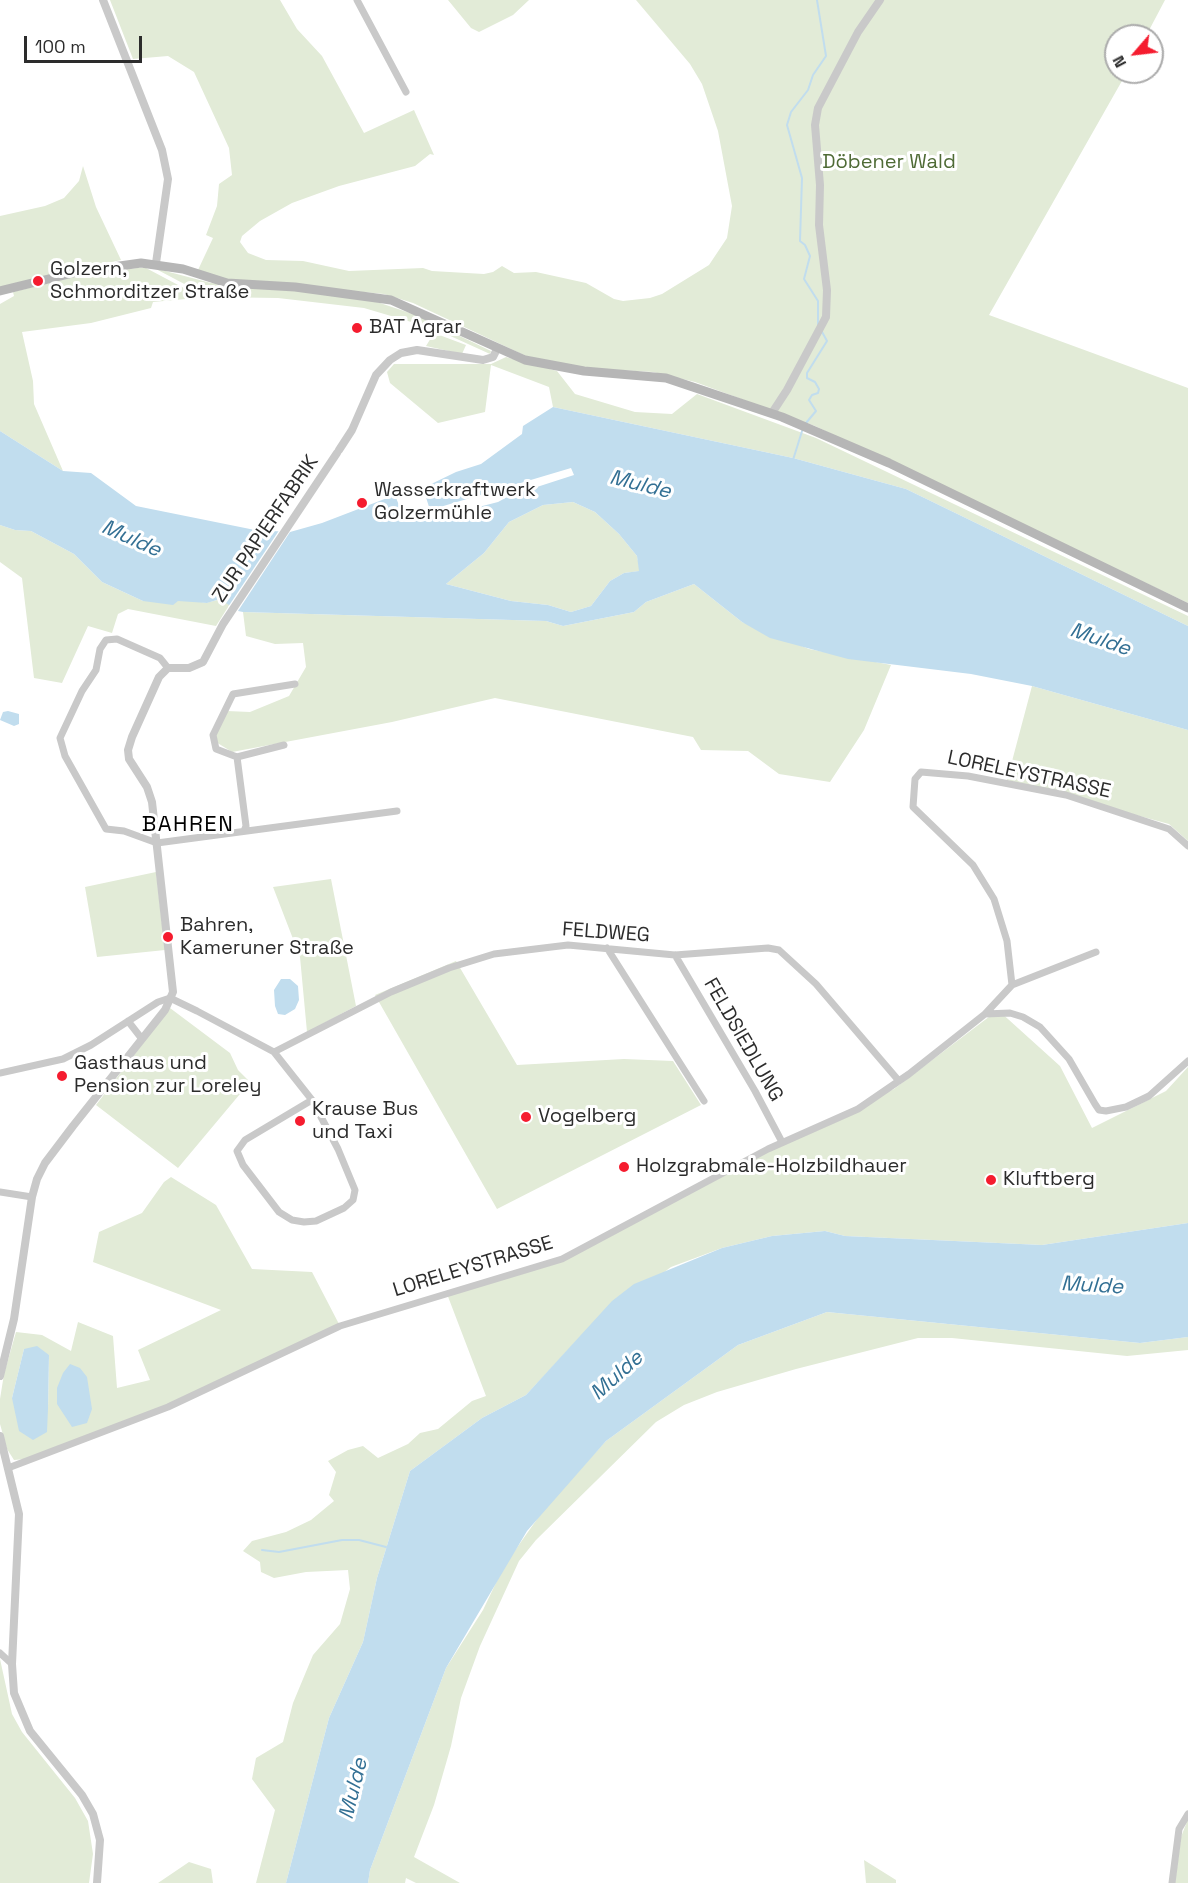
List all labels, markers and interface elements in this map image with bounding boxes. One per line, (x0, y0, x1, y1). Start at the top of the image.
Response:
scale bar (27, 24, 146, 62)
north arrow (1104, 24, 1164, 84)
text: 100 m (35, 35, 86, 58)
text: N (1108, 52, 1131, 71)
park label: Döbener Wald (822, 151, 956, 175)
place label: Golzern, Schmorditzer Straße (50, 258, 249, 305)
marker: Golzern, Schmorditzer Straße (31, 274, 45, 288)
place label: BAT Agrar (369, 316, 462, 340)
marker: BAT Agrar (350, 321, 364, 335)
street label: ZUR PAPIERFABRIK (208, 451, 324, 607)
water label: Mulde (607, 465, 673, 505)
place label: Wasserkraftwerk Golzermühle (374, 479, 536, 526)
marker: Wasserkraftwerk Golzermühle (355, 496, 369, 510)
water label: Mulde (98, 515, 164, 563)
water label: Mulde (1067, 618, 1133, 662)
street label: LORELEYSTRASSE (945, 746, 1113, 804)
district label: BAHREN (142, 812, 234, 838)
place label: Bahren, Kameruner Straße (180, 914, 354, 961)
street label: FELDWEG (561, 918, 651, 948)
marker: Bahren, Kameruner Straße (161, 930, 175, 944)
street label: FELDSIEDLUNG (698, 974, 788, 1106)
place label: Gasthaus und Pension zur Loreley (74, 1052, 262, 1099)
marker: Gasthaus und Pension zur Loreley (55, 1069, 69, 1083)
place label: Krause Bus und Taxi (312, 1098, 418, 1145)
place label: Vogelberg (538, 1105, 636, 1129)
marker: Vogelberg (519, 1110, 533, 1124)
marker: Krause Bus und Taxi (293, 1114, 307, 1128)
place label: Holzgrabmale-Holzbildhauer (636, 1155, 907, 1179)
marker: Holzgrabmale-Holzbildhauer (617, 1160, 631, 1174)
place label: Kluftberg (1003, 1168, 1095, 1192)
marker: Kluftberg (984, 1173, 998, 1187)
street label: LORELEYSTRASSE (390, 1231, 556, 1303)
water label: Mulde (1060, 1272, 1124, 1300)
water label: Mulde (585, 1346, 649, 1406)
water label: Mulde (334, 1756, 374, 1822)

